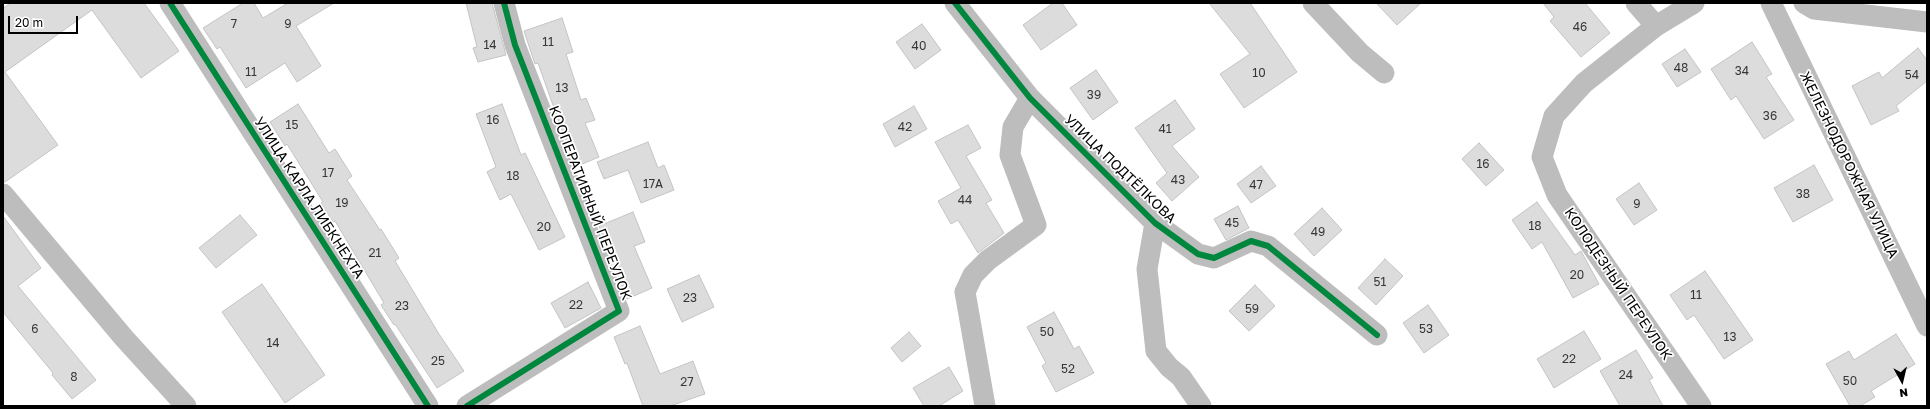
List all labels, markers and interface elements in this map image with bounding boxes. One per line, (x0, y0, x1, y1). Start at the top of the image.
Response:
scale bar (10, 8, 80, 34)
text: 20 m (15, 15, 43, 30)
house number: 7 (231, 17, 237, 31)
house number: 9 (284, 17, 292, 31)
house number: 46 (1573, 20, 1587, 34)
house number: 11 (542, 35, 554, 49)
house number: 14 (483, 38, 497, 52)
house number: 40 (912, 39, 926, 53)
house number: 48 (1674, 61, 1688, 75)
house number: 34 (1735, 64, 1749, 78)
house number: 11 (245, 65, 257, 79)
house number: 10 (1252, 66, 1266, 80)
house number: 54 (1905, 68, 1919, 82)
street label: ЖЕЛЕЗНОДОРОЖНАЯ УЛИЦА (1796, 69, 1902, 261)
house number: 13 (556, 81, 568, 95)
house number: 39 (1087, 88, 1101, 102)
street label: КООПЕРАТИВНЫЙ ПЕРЕУЛОК (545, 103, 635, 303)
house number: 36 (1763, 109, 1777, 123)
street label: УЛИЦА ПОДТЁЛКОВА (1061, 111, 1179, 227)
house number: 16 (486, 113, 500, 127)
street label: УЛИЦА КАРЛА ЛИБКНЕХТА (250, 114, 368, 282)
house number: 15 (286, 118, 298, 132)
house number: 42 (898, 120, 912, 134)
house number: 41 (1158, 122, 1172, 136)
house number: 16 (1476, 157, 1490, 171)
house number: 17 (322, 166, 334, 180)
house number: 18 (506, 169, 520, 183)
house number: 43 (1171, 173, 1185, 187)
house number: 17А (643, 177, 663, 191)
house number: 47 (1249, 178, 1263, 192)
house number: 38 (1796, 187, 1810, 201)
house number: 44 (958, 193, 972, 207)
house number: 19 (335, 196, 349, 210)
house number: 9 (1633, 197, 1641, 211)
street label: КОЛОДЕЗНЫЙ ПЕРЕУЛОК (1561, 205, 1675, 363)
house number: 45 (1225, 216, 1239, 230)
house number: 18 (1528, 219, 1542, 233)
house number: 20 (537, 220, 551, 234)
house number: 49 (1311, 225, 1325, 239)
house number: 21 (369, 246, 381, 260)
house number: 20 (1570, 268, 1584, 282)
house number: 51 (1374, 275, 1386, 289)
house number: 11 (1690, 288, 1702, 302)
house number: 23 (683, 291, 697, 305)
house number: 22 (569, 298, 583, 312)
house number: 23 (395, 299, 409, 313)
house number: 59 (1245, 302, 1259, 316)
house number: 6 (31, 322, 39, 336)
house number: 53 (1419, 322, 1433, 336)
house number: 50 (1040, 325, 1054, 339)
house number: 13 (1724, 330, 1736, 344)
house number: 14 (266, 336, 280, 350)
house number: 22 (1562, 352, 1576, 366)
house number: 25 (431, 354, 445, 368)
north arrow (1882, 361, 1922, 401)
house number: 52 (1061, 362, 1075, 376)
house number: 24 (1619, 368, 1633, 382)
house number: 8 (70, 370, 78, 384)
house number: 50 (1843, 374, 1857, 388)
house number: 27 (680, 375, 694, 389)
text: N (1899, 386, 1909, 400)

